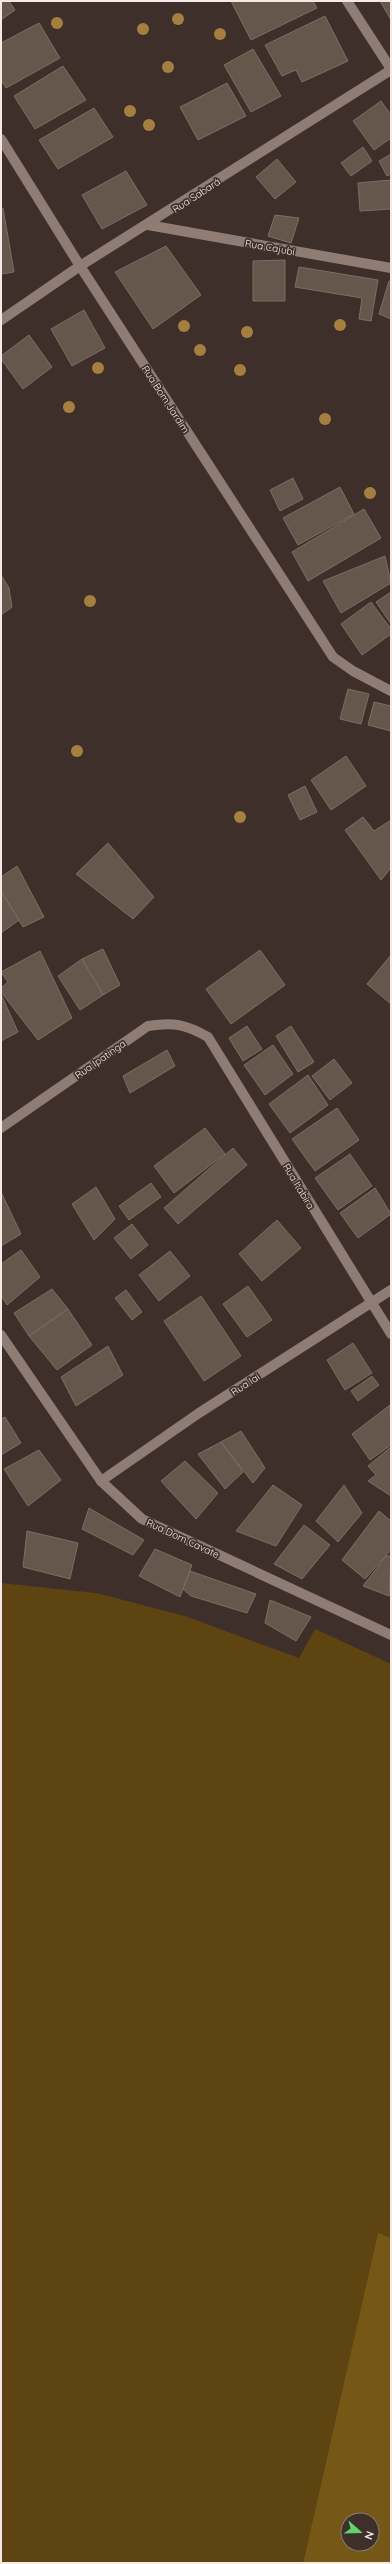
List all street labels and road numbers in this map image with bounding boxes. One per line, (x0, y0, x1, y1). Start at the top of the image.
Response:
street label: Rua Sabará (170, 175, 223, 216)
street label: Rua Cajubi (244, 237, 296, 258)
street label: Rua Bom Jardim (139, 363, 192, 436)
street label: Rua Ipatinga (72, 1037, 128, 1082)
street label: Rua Itabira (280, 1161, 317, 1211)
street label: Rua Iai (228, 1370, 262, 1399)
street label: Rua Dom Cavate (144, 1516, 222, 1561)

